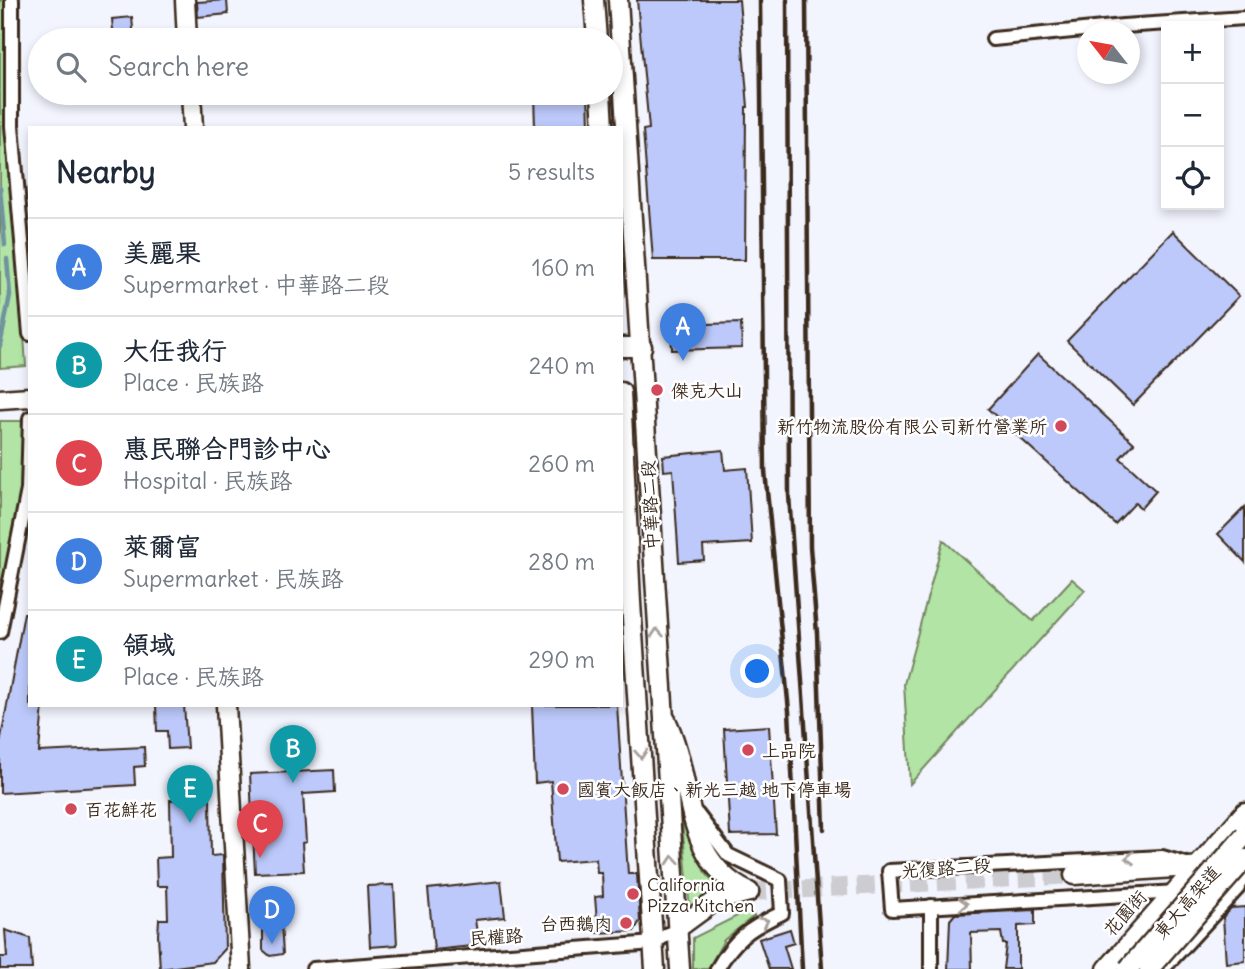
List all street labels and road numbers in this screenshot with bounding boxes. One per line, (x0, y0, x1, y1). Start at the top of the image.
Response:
street label: 中華路二段 (636, 459, 664, 551)
street label: 光復路二段 (900, 853, 992, 883)
street label: 東大高架道 (1149, 860, 1225, 944)
street label: 花園街 (1098, 885, 1152, 941)
street label: 民權路 (468, 924, 524, 950)

